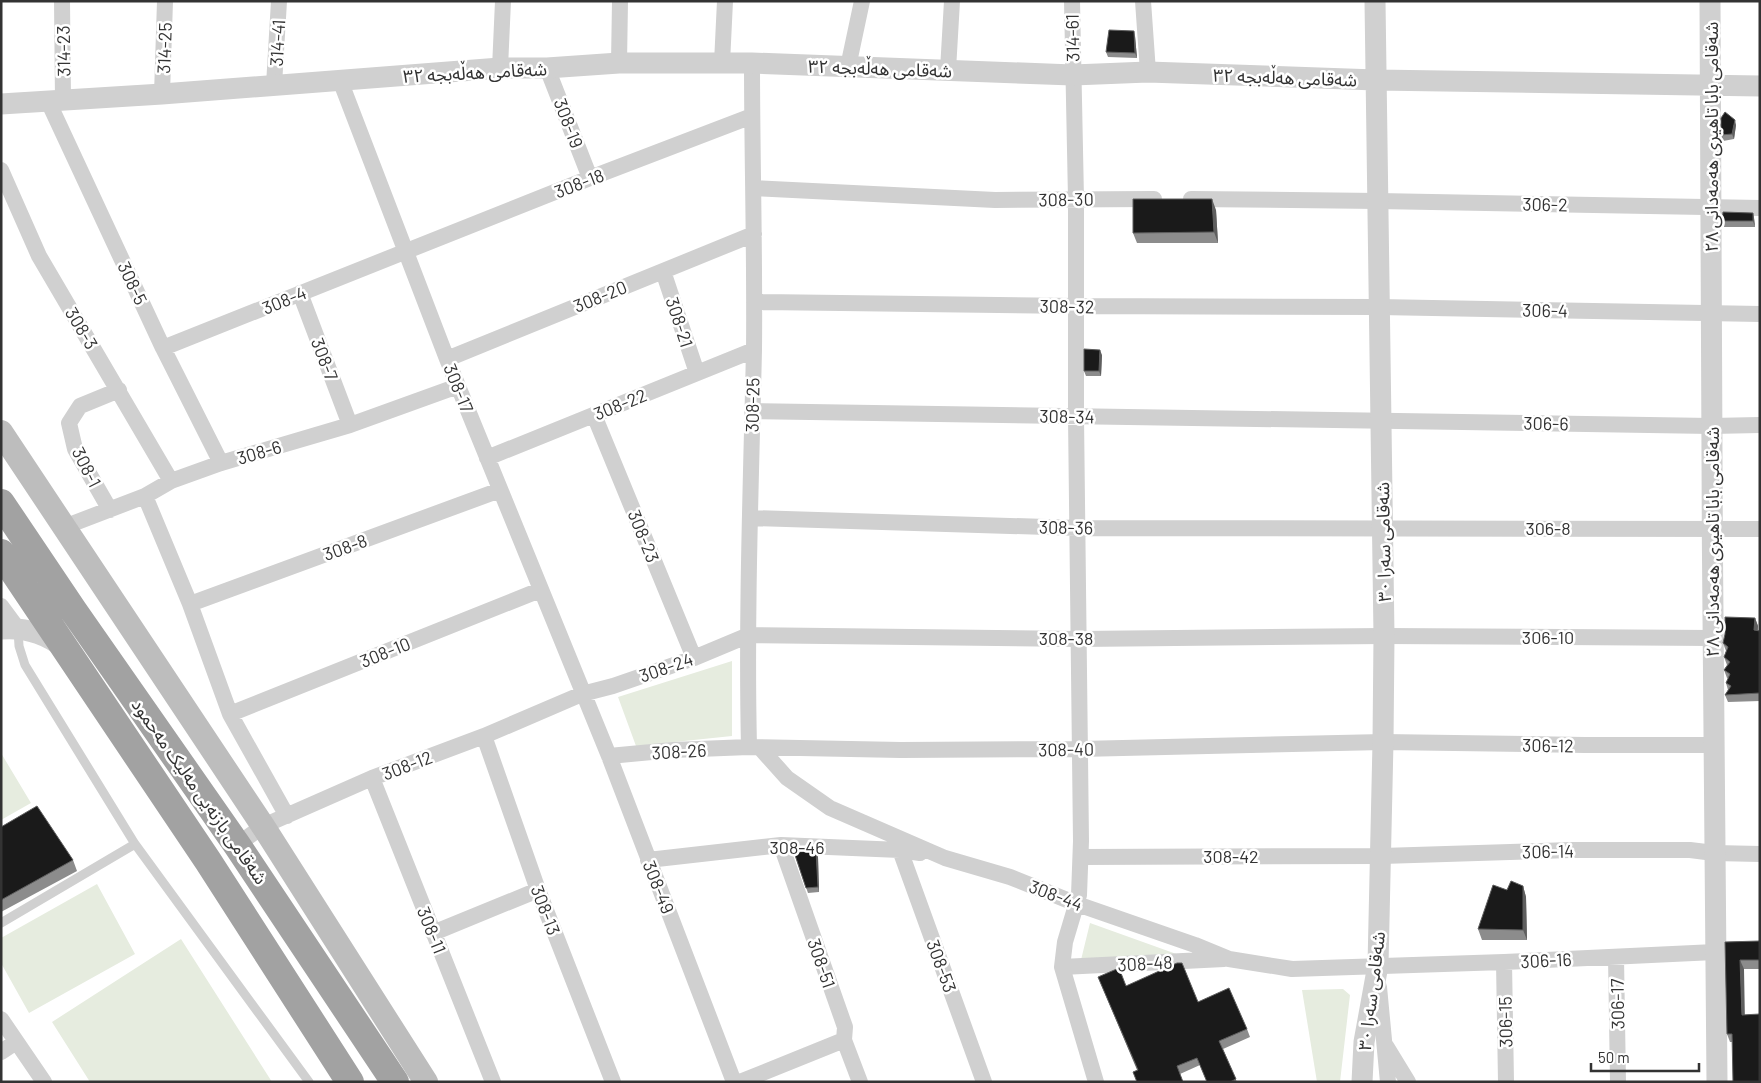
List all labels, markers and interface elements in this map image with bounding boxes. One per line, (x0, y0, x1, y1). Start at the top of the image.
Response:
street label: 314-61 (1061, 14, 1083, 62)
street label: 314-41 (265, 19, 289, 67)
street label: 314-25 (152, 22, 176, 74)
street label: شەقامی بابا تاهیری هەمەدانی ٢٨ (1700, 22, 1723, 252)
street label: 314-23 (52, 25, 74, 77)
street label: شەقامی هەڵەبجە ٣٢ (808, 53, 952, 83)
street label: شەقامی هەڵەبجە ٣٢ (402, 56, 548, 88)
street label: شەقامی هەڵەبجە ٣٢ (1213, 62, 1357, 92)
street label: 308-19 (549, 95, 589, 151)
street label: 308-18 (551, 163, 607, 203)
street label: 308-30 (1038, 188, 1094, 210)
street label: 306-2 (1522, 193, 1568, 215)
street label: 308-5 (113, 258, 153, 308)
street label: 308-20 (570, 275, 630, 317)
street label: 308-4 (259, 281, 309, 319)
street label: 308-21 (662, 294, 698, 350)
street label: 308-32 (1039, 295, 1095, 317)
street label: 306-4 (1522, 299, 1568, 321)
street label: 308-3 (61, 303, 103, 353)
street label: 308-7 (307, 335, 343, 384)
street label: 308-17 (439, 360, 479, 416)
street label: 308-25 (741, 377, 763, 433)
street label: 308-22 (590, 383, 650, 425)
street label: 308-34 (1039, 405, 1095, 427)
street label: 306-6 (1523, 412, 1569, 434)
street label: شەقامی بابا تاهیری هەمەدانی ٢٨ (1701, 427, 1724, 657)
street label: 308-6 (234, 435, 284, 469)
street label: 308-1 (68, 443, 106, 491)
street label: شەقامی سەرا ٣٠ (1371, 482, 1396, 602)
street label: 308-23 (624, 507, 664, 565)
street label: 308-36 (1039, 516, 1093, 538)
street label: 306-8 (1525, 517, 1571, 539)
street label: 308-8 (320, 529, 370, 565)
street label: 306-10 (1522, 626, 1574, 648)
street label: 308-38 (1039, 627, 1093, 649)
street label: 308-10 (357, 632, 413, 672)
street label: 308-24 (636, 648, 696, 686)
street label: شەقامی بازنەیی مەلیک مەحمود (127, 694, 273, 889)
street label: 306-12 (1522, 734, 1574, 756)
street label: 308-40 (1038, 738, 1094, 760)
street label: 308-26 (651, 739, 707, 763)
street label: 308-12 (379, 745, 435, 785)
street label: 308-46 (769, 836, 825, 858)
street label: 306-14 (1522, 840, 1574, 862)
street label: 308-42 (1203, 845, 1259, 867)
street label: 308-49 (638, 857, 680, 917)
street label: 308-44 (1026, 875, 1086, 915)
street label: 308-13 (527, 882, 565, 938)
street label: 308-11 (413, 903, 451, 957)
street label: شەقامی سەرا ٣٠ (1353, 930, 1390, 1052)
street label: 308-51 (803, 935, 841, 991)
street label: 308-53 (922, 937, 962, 995)
street label: 306-16 (1520, 948, 1572, 972)
street label: 308-48 (1117, 951, 1173, 975)
street label: 306-17 (1606, 978, 1628, 1030)
street label: 306-15 (1494, 996, 1516, 1048)
scale bar (1591, 1040, 1698, 1072)
text: 50 m (1598, 1048, 1630, 1066)

